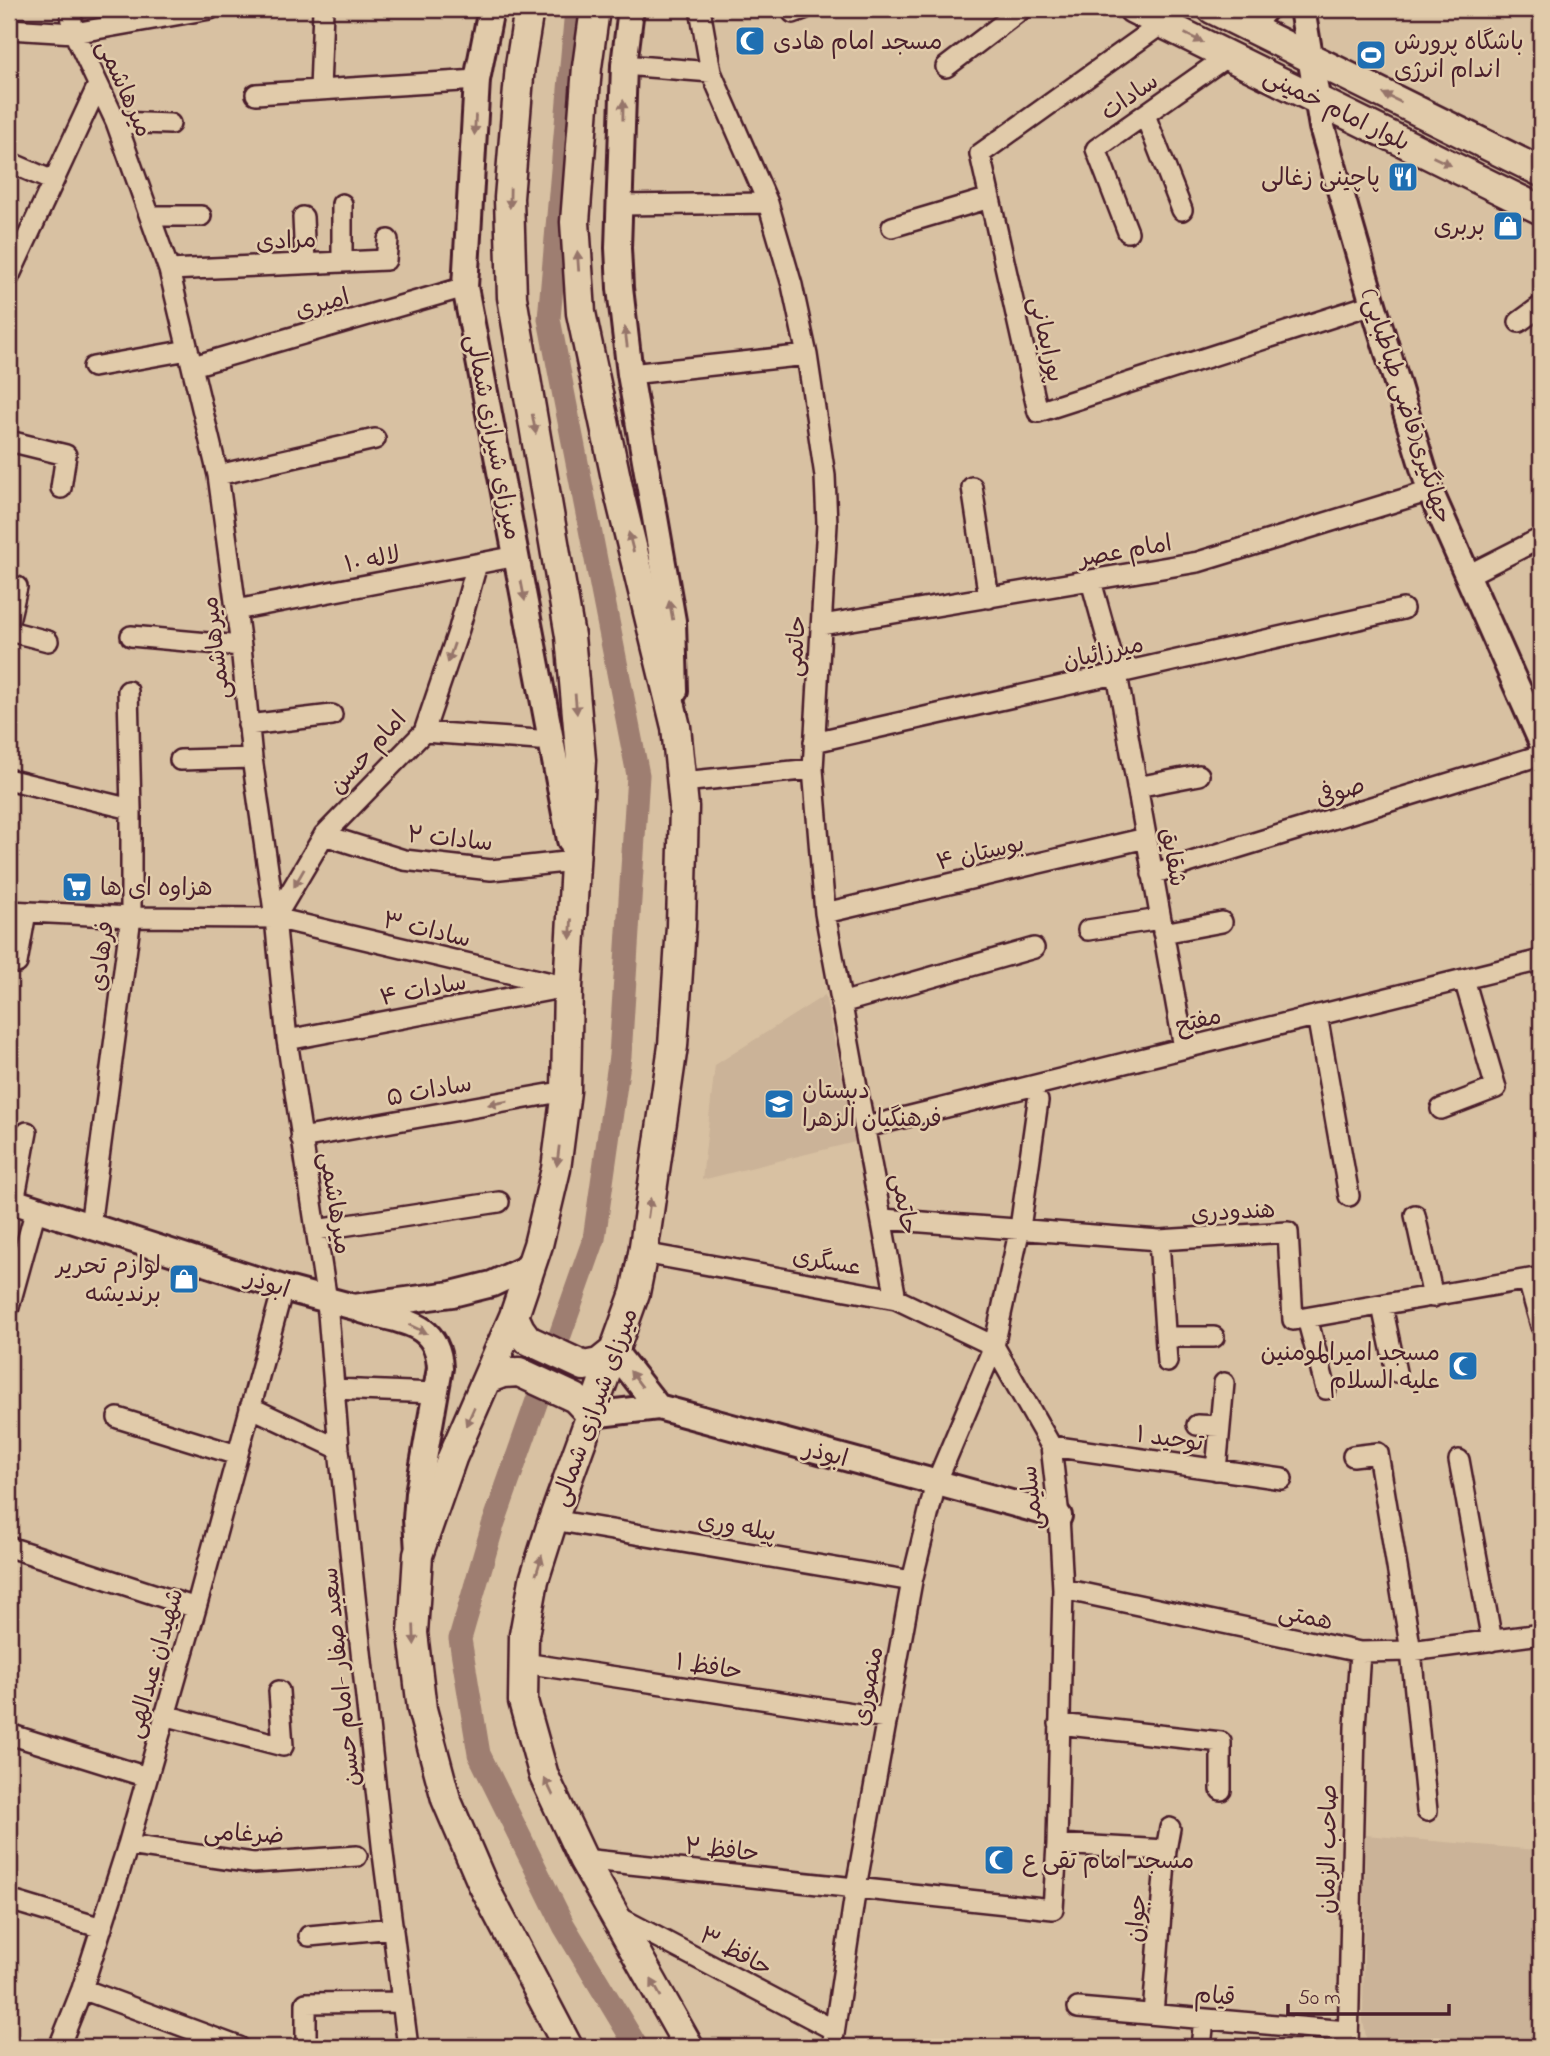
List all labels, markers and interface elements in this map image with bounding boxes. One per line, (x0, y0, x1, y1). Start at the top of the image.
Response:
mosque icon: مسجد امام هادی (733, 24, 767, 58)
place label: مسجد امام هادی (773, 26, 942, 61)
place label: باشگاه پرورش اندام انرژی (1394, 26, 1524, 89)
one-way arrow (1184, 33, 1204, 44)
street label: میرهاشمی (86, 35, 160, 143)
sports icon: باشگاه پرورش اندام انرژی (1354, 38, 1388, 72)
street label: بلوار امام خمینی (1257, 61, 1415, 162)
street label: سادات (1094, 65, 1167, 131)
one-way arrow (1382, 92, 1402, 103)
one-way arrow (617, 99, 628, 121)
one-way arrow (469, 114, 480, 136)
one-way arrow (1432, 155, 1452, 166)
restaurant icon: پاچینی زغالی (1386, 160, 1420, 194)
place label: پاچینی زغالی (1261, 162, 1380, 197)
one-way arrow (504, 188, 516, 210)
shop icon: بربری (1491, 209, 1525, 243)
place label: بربری (1433, 211, 1485, 246)
street label: مرادی (255, 223, 317, 262)
one-way arrow (572, 250, 583, 272)
street label: امیری (291, 281, 354, 330)
street label: جهانگیری(قاضی طباطبایی) (1350, 285, 1459, 529)
street label: پورایمانی (1018, 293, 1071, 386)
one-way arrow (620, 326, 631, 348)
street label: میرزای شیرازی شمالی (454, 332, 529, 543)
one-way arrow (529, 413, 540, 435)
street label: امام عصر (1074, 527, 1175, 578)
one-way arrow (625, 531, 636, 553)
street label: لاله ۱۰ (342, 539, 403, 584)
one-way arrow (518, 580, 529, 602)
street label: میرهاشمی (194, 594, 241, 701)
one-way arrow (665, 599, 676, 621)
street label: حاتمی (778, 614, 817, 678)
street label: میرزائیان (1060, 628, 1148, 681)
one-way arrow (445, 643, 456, 664)
one-way arrow (571, 693, 582, 715)
street label: امام حسن (322, 704, 416, 803)
street label: صوفی (1312, 769, 1370, 817)
street label: سادات ۲ (405, 819, 494, 862)
street label: شقایق (1149, 825, 1194, 890)
street label: بوستان ۴ (933, 827, 1028, 882)
one-way arrow (293, 868, 305, 887)
supermarket icon: هزاوه ای ها (60, 870, 94, 904)
place label: هزاوه ای ها (100, 872, 213, 907)
street label: سادات ۳ (379, 904, 474, 959)
street label: فرهادی (82, 919, 125, 993)
one-way arrow (565, 919, 576, 941)
street label: سادات ۴ (377, 966, 470, 1017)
street label: مفتح (1172, 1000, 1225, 1045)
street label: سادات ۵ (384, 1068, 475, 1117)
place label: دبستان فرهنگیان الزهرا (802, 1075, 942, 1138)
school or university icon: دبستان فرهنگیان الزهرا (762, 1087, 796, 1121)
one-way arrow (487, 1097, 509, 1108)
one-way arrow (552, 1145, 563, 1167)
street label: میرهاشمی (308, 1150, 359, 1257)
street label: حاتمی (880, 1171, 925, 1238)
street label: هندودری (1190, 1194, 1276, 1233)
one-way arrow (644, 1197, 655, 1219)
street label: عسگری (789, 1240, 864, 1287)
place label: لوازم تحریر برندیشه (54, 1250, 161, 1313)
street label: ابوذر (239, 1261, 294, 1309)
shop icon: لوازم تحریر برندیشه (167, 1262, 201, 1296)
street label: میرزای شیرازی شمالی (544, 1304, 649, 1512)
one-way arrow (408, 1323, 428, 1335)
place label: مسجد امیرالمومنین علیه السلام (1261, 1337, 1440, 1400)
mosque icon: مسجد امیرالمومنین علیه السلام (1446, 1349, 1480, 1383)
one-way arrow (629, 1370, 643, 1388)
one-way arrow (464, 1407, 475, 1428)
street label: توحید ۱ (1134, 1418, 1207, 1463)
street label: ابوذر (797, 1432, 851, 1478)
street label: سلیمی (1013, 1464, 1054, 1532)
street label: پیله وری (695, 1504, 778, 1553)
one-way arrow (535, 1555, 545, 1576)
street label: سعید صفار -امام حسن (314, 1565, 371, 1788)
street label: شهیدان عبدالهی (118, 1585, 195, 1743)
street label: همتی (1275, 1596, 1336, 1641)
one-way arrow (409, 1624, 420, 1646)
street label: منصوری (845, 1644, 894, 1729)
street label: حافظ ۱ (673, 1646, 745, 1691)
one-way arrow (543, 1777, 555, 1797)
street label: صاحب الزمان (1311, 1784, 1348, 1914)
street label: ضرغامی (203, 1816, 285, 1855)
street label: حافظ ۲ (683, 1830, 761, 1873)
mosque icon: مسجد امام تقی ع (982, 1843, 1016, 1877)
place label: مسجد امام تقی ع (1022, 1845, 1194, 1880)
street label: جوان (1119, 1893, 1158, 1944)
street label: حافظ ۳ (692, 1919, 778, 1987)
scale bar (1288, 1972, 1448, 2016)
one-way arrow (650, 1978, 662, 1997)
street label: قیام (1193, 1978, 1237, 2017)
text: 50 m (1298, 1984, 1341, 2014)

